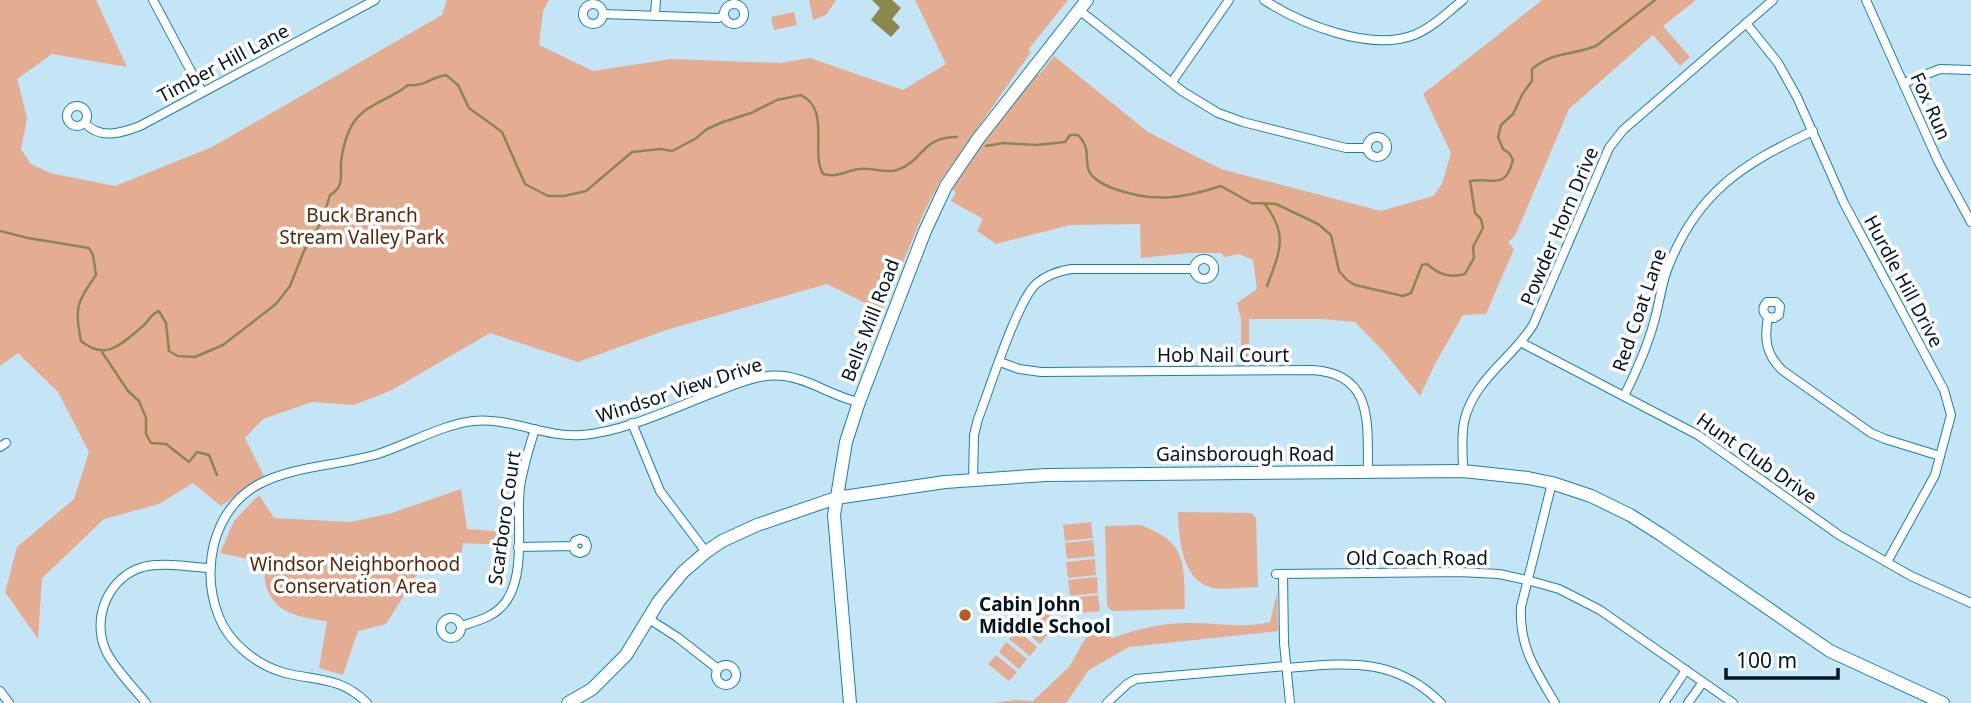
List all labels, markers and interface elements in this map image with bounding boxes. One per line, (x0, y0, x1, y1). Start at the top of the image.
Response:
street label: Timber Hill Lane (153, 17, 293, 109)
street label: Fox Run (1905, 68, 1957, 144)
street label: Powder Horn Drive (1514, 143, 1604, 309)
park label: Buck Branch Stream Valley Park (279, 202, 445, 250)
street label: Hurdle Hill Drive (1858, 210, 1950, 352)
street label: Red Coat Lane (1606, 245, 1672, 375)
street label: Bells Mill Road (835, 255, 905, 385)
street label: Hob Nail Court (1157, 342, 1289, 368)
street label: Windsor View Drive (593, 351, 765, 429)
street label: Hunt Club Drive (1692, 407, 1822, 509)
street label: Gainsborough Road (1156, 441, 1334, 467)
street label: Scarboro Court (482, 449, 526, 587)
street label: Old Coach Road (1346, 545, 1488, 571)
park label: Windsor Neighborhood Conservation Area (250, 551, 460, 599)
place label: Cabin John Middle School (979, 591, 1111, 639)
marker: Cabin John Middle School (957, 607, 973, 623)
scale bar (1726, 636, 1838, 680)
text: 100 m (1736, 646, 1797, 674)

